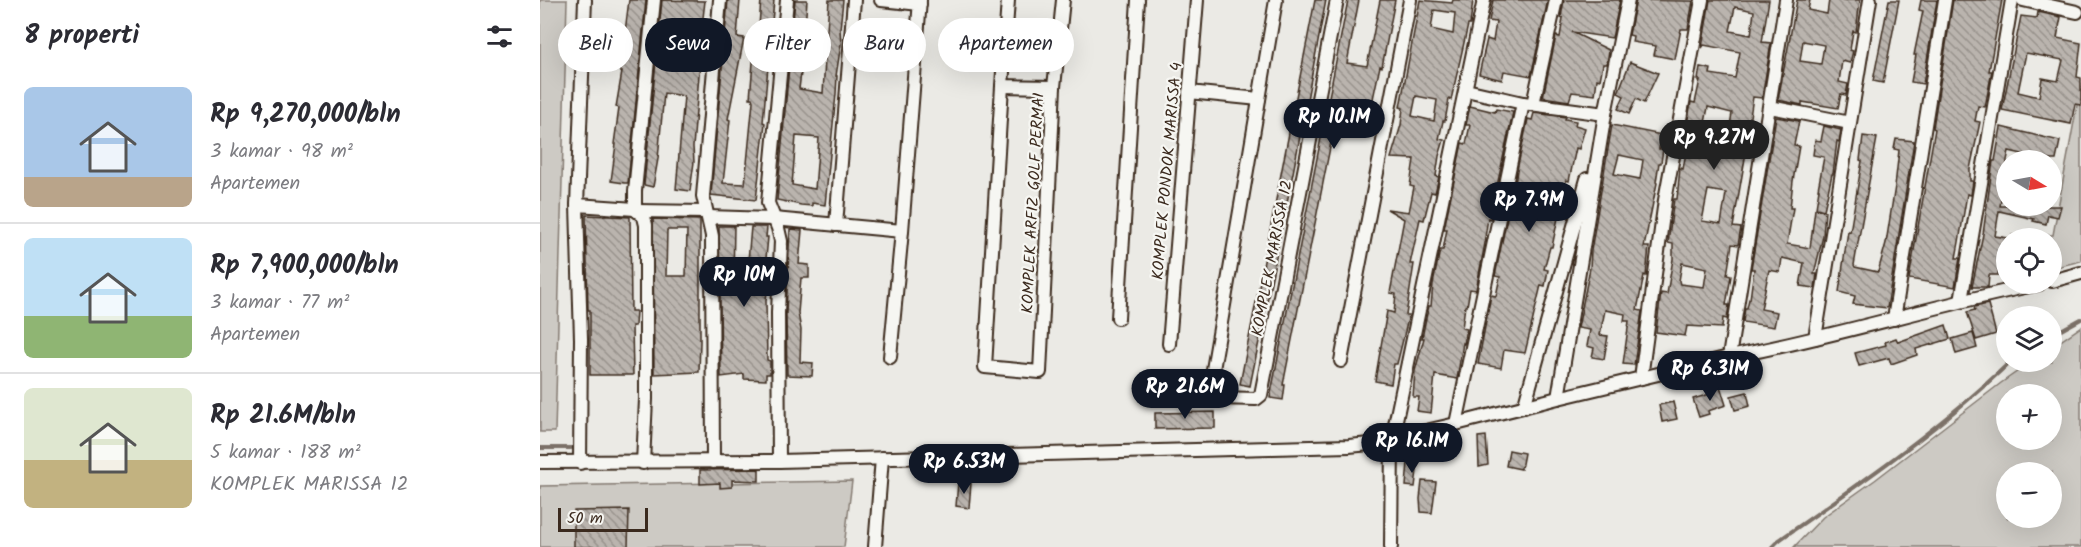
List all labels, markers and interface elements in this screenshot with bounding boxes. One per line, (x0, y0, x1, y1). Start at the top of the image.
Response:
text: 8 properti (24, 15, 139, 57)
chip: Beli (558, 18, 633, 72)
chip: Sewa (645, 18, 732, 72)
chip: Filter (744, 18, 831, 72)
chip: Baru (843, 18, 926, 72)
chip: Apartemen (938, 18, 1074, 72)
icon: filters (483, 20, 516, 53)
street label: KOMPLEK PONDOK MARISSA 4 (1146, 61, 1189, 281)
street label: KOMPLEK ARFIZ GOLF PERMAI (1015, 92, 1052, 314)
text: Rp 9,270,000/bln (210, 94, 401, 136)
pin: Rp 10.1M (1272, 99, 1396, 150)
text: Rp 10.1M (1298, 102, 1370, 134)
icon: home (72, 111, 144, 183)
pin: Rp 9.27M (1652, 120, 1776, 171)
text: Rp 9.27M (1673, 123, 1755, 155)
text: 3 kamar · 98 m² (210, 136, 353, 168)
north arrow (1996, 150, 2062, 216)
map controls (1996, 150, 2062, 528)
text: Apartemen (210, 168, 300, 200)
street label: KOMPLEK MARISSA 12 (1245, 178, 1300, 339)
pin: Rp 7.9M (1474, 182, 1584, 233)
text: Rp 7.9M (1494, 185, 1564, 217)
button: locate (1996, 228, 2062, 294)
text: Rp 7,900,000/bln (210, 245, 399, 287)
pin: Rp 10M (695, 257, 793, 308)
text: Rp 10M (713, 260, 775, 292)
icon: home (72, 262, 144, 334)
text: 3 kamar · 77 m² (210, 287, 349, 319)
button: layers (1996, 306, 2062, 372)
text: Apartemen (210, 319, 300, 351)
pin: Rp 6.31M (1648, 351, 1772, 402)
text: Rp 6.31M (1671, 354, 1749, 386)
pin: Rp 21.6M (1123, 369, 1247, 420)
text: Rp 21.6M (1146, 372, 1224, 404)
button: + (1996, 384, 2062, 450)
text: Rp 21.6M/bln (210, 395, 356, 437)
icon: home (72, 412, 144, 484)
pin: Rp 16.1M (1350, 423, 1474, 474)
text: Rp 16.1M (1375, 426, 1449, 458)
text: 5 kamar · 188 m² (210, 437, 361, 469)
pin: Rp 6.53M (902, 444, 1026, 495)
text: Rp 6.53M (923, 447, 1005, 479)
button: − (1996, 462, 2062, 528)
text: KOMPLEK MARISSA 12 (210, 469, 408, 501)
scale bar (558, 505, 648, 532)
text: 50 m (567, 506, 603, 531)

